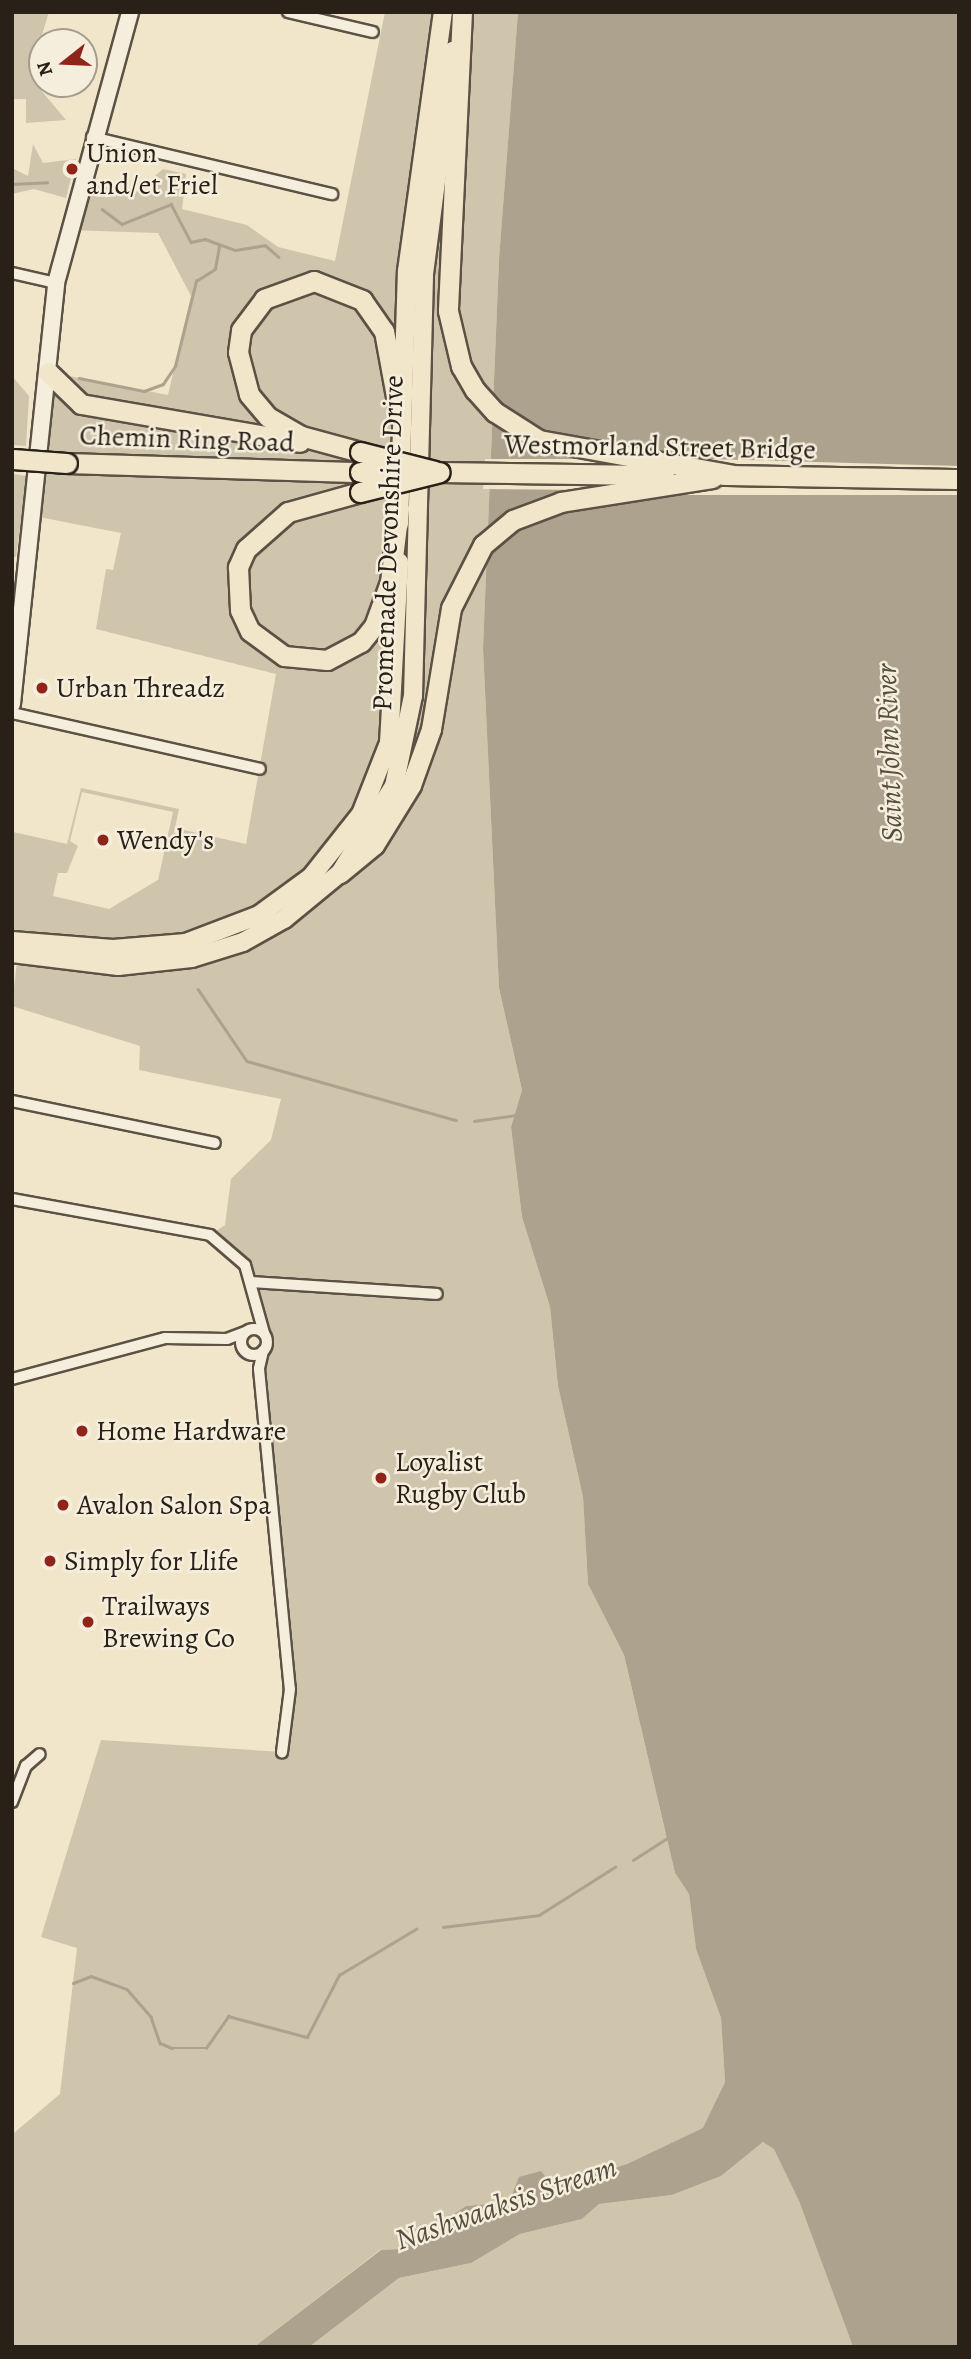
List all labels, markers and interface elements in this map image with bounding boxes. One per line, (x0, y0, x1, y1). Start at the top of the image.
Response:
north arrow (28, 28, 98, 98)
text: N (30, 58, 59, 79)
place label: Union and/et Friel (86, 136, 218, 202)
marker: Union and/et Friel (64, 161, 80, 177)
street label: Promenade Devonshire Drive (365, 375, 411, 711)
street label: Chemin Ring Road (79, 418, 295, 460)
street label: Westmorland Street Bridge (504, 427, 816, 467)
water label: Saint John River (868, 663, 910, 843)
place label: Urban Threadz (56, 671, 225, 705)
marker: Urban Threadz (34, 680, 50, 696)
place label: Wendy's (117, 823, 214, 857)
marker: Wendy's (95, 832, 111, 848)
place label: Home Hardware (96, 1414, 286, 1448)
marker: Home Hardware (74, 1423, 90, 1439)
place label: Loyalist Rugby Club (395, 1445, 526, 1511)
marker: Loyalist Rugby Club (373, 1470, 389, 1486)
place label: Avalon Salon Spa (77, 1488, 271, 1522)
marker: Avalon Salon Spa (55, 1497, 71, 1513)
place label: Simply for Llife (64, 1544, 239, 1578)
marker: Simply for Llife (42, 1553, 58, 1569)
place label: Trailways Brewing Co (102, 1589, 235, 1655)
marker: Trailways Brewing Co (80, 1614, 96, 1630)
water label: Nashwaaksis Stream (391, 2148, 621, 2258)

